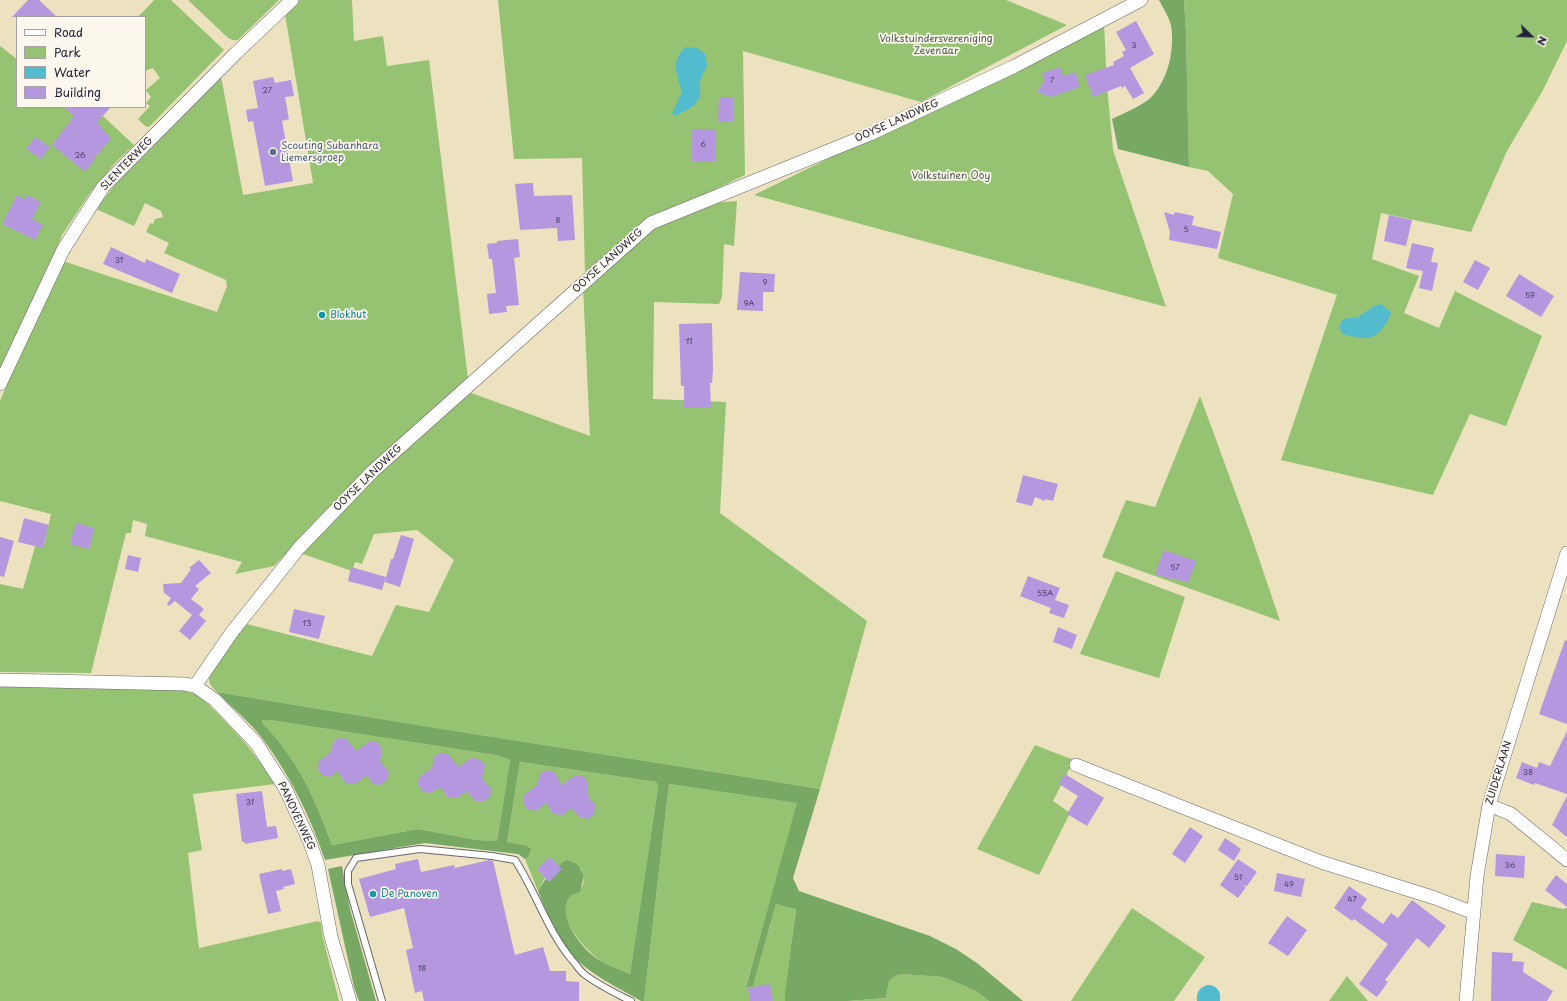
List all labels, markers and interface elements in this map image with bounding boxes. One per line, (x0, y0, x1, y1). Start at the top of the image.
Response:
legend (16, 16, 146, 108)
north arrow (1511, 16, 1551, 56)
text: Road (54, 23, 83, 41)
park label: Volkstuindersvereniging Zevenaar (879, 33, 993, 56)
text: N (1533, 34, 1552, 48)
house number: 3 (1131, 41, 1137, 51)
text: Park (54, 43, 81, 61)
text: Water (54, 63, 90, 81)
house number: 7 (1050, 76, 1054, 86)
text: Building (54, 83, 101, 101)
house number: 27 (262, 86, 272, 96)
street label: OOYSE LANDWEG (853, 97, 941, 145)
street label: SLENTERWEG (98, 135, 156, 193)
place label: Scouting Subanhara Liemersgroep (281, 140, 379, 164)
house number: 6 (700, 140, 706, 150)
marker: Scouting Subanhara Liemersgroep (268, 147, 278, 157)
house number: 26 (75, 151, 85, 161)
park label: Volkstuinen Ooy (912, 170, 990, 182)
house number: 8 (556, 216, 560, 226)
house number: 5 (1183, 225, 1189, 235)
street label: OOYSE LANDWEG (570, 226, 646, 296)
house number: 31 (115, 256, 123, 266)
house number: 9 (763, 278, 767, 288)
house number: 59 (1525, 291, 1535, 301)
house number: 9A (744, 299, 754, 309)
place label: Blokhut (330, 309, 366, 321)
marker: Blokhut (317, 310, 327, 320)
house number: 11 (686, 337, 692, 347)
street label: OOYSE LANDWEG (331, 442, 405, 514)
house number: 57 (1170, 563, 1180, 573)
house number: 55A (1037, 589, 1053, 599)
house number: 13 (303, 619, 311, 629)
street label: ZUIDERLAAN (1484, 739, 1514, 807)
house number: 38 (1523, 768, 1533, 778)
street label: PANOVENWEG (275, 780, 317, 852)
house number: 31 (246, 798, 254, 808)
house number: 36 (1505, 861, 1515, 871)
house number: 51 (1234, 873, 1242, 883)
house number: 49 (1284, 880, 1294, 890)
place label: De Panoven (381, 888, 438, 900)
marker: De Panoven (368, 889, 378, 899)
house number: 47 (1347, 895, 1357, 905)
house number: 18 (418, 964, 426, 974)

